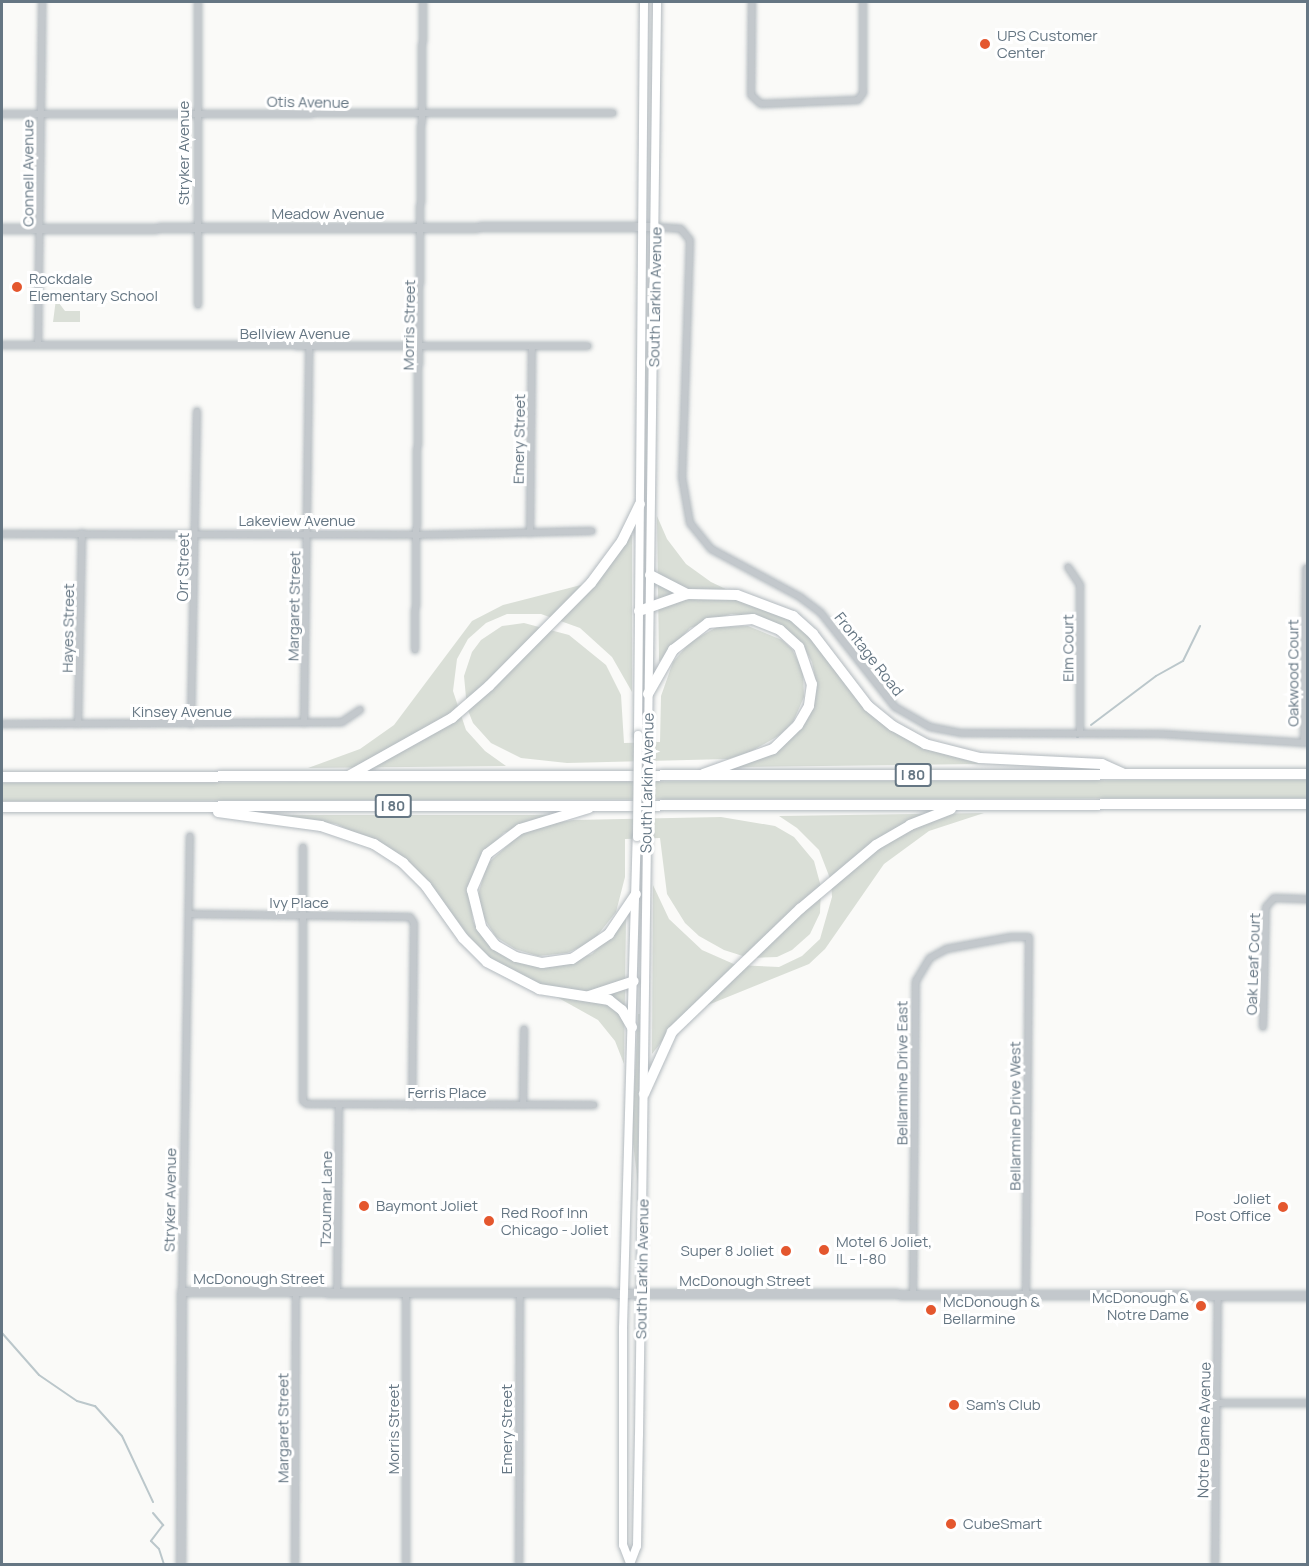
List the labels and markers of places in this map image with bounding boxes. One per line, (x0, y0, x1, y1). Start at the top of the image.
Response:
place label: UPS Customer Center (997, 26, 1098, 61)
marker: UPS Customer Center (978, 37, 992, 51)
place label: Rockdale Elementary School (29, 269, 158, 304)
marker: Rockdale Elementary School (10, 280, 24, 294)
place label: Joliet Post Office (1195, 1189, 1271, 1224)
place label: Baymont Joliet (376, 1197, 478, 1215)
marker: Baymont Joliet (357, 1199, 371, 1213)
marker: Joliet Post Office (1276, 1200, 1290, 1214)
place label: Red Roof Inn Chicago - Joliet (501, 1203, 608, 1238)
marker: Red Roof Inn Chicago - Joliet (482, 1214, 496, 1228)
place label: Motel 6 Joliet, IL - I-80 (836, 1232, 932, 1267)
place label: Super 8 Joliet (680, 1242, 774, 1260)
marker: Motel 6 Joliet, IL - I-80 (817, 1243, 831, 1257)
marker: Super 8 Joliet (779, 1244, 793, 1258)
place label: McDonough & Notre Dame (1092, 1288, 1189, 1323)
place label: McDonough & Bellarmine (943, 1292, 1040, 1327)
marker: McDonough & Notre Dame (1194, 1299, 1208, 1313)
marker: McDonough & Bellarmine (924, 1303, 938, 1317)
place label: Sam's Club (966, 1396, 1041, 1414)
marker: Sam's Club (947, 1398, 961, 1412)
place label: CubeSmart (963, 1515, 1042, 1533)
marker: CubeSmart (944, 1517, 958, 1531)

